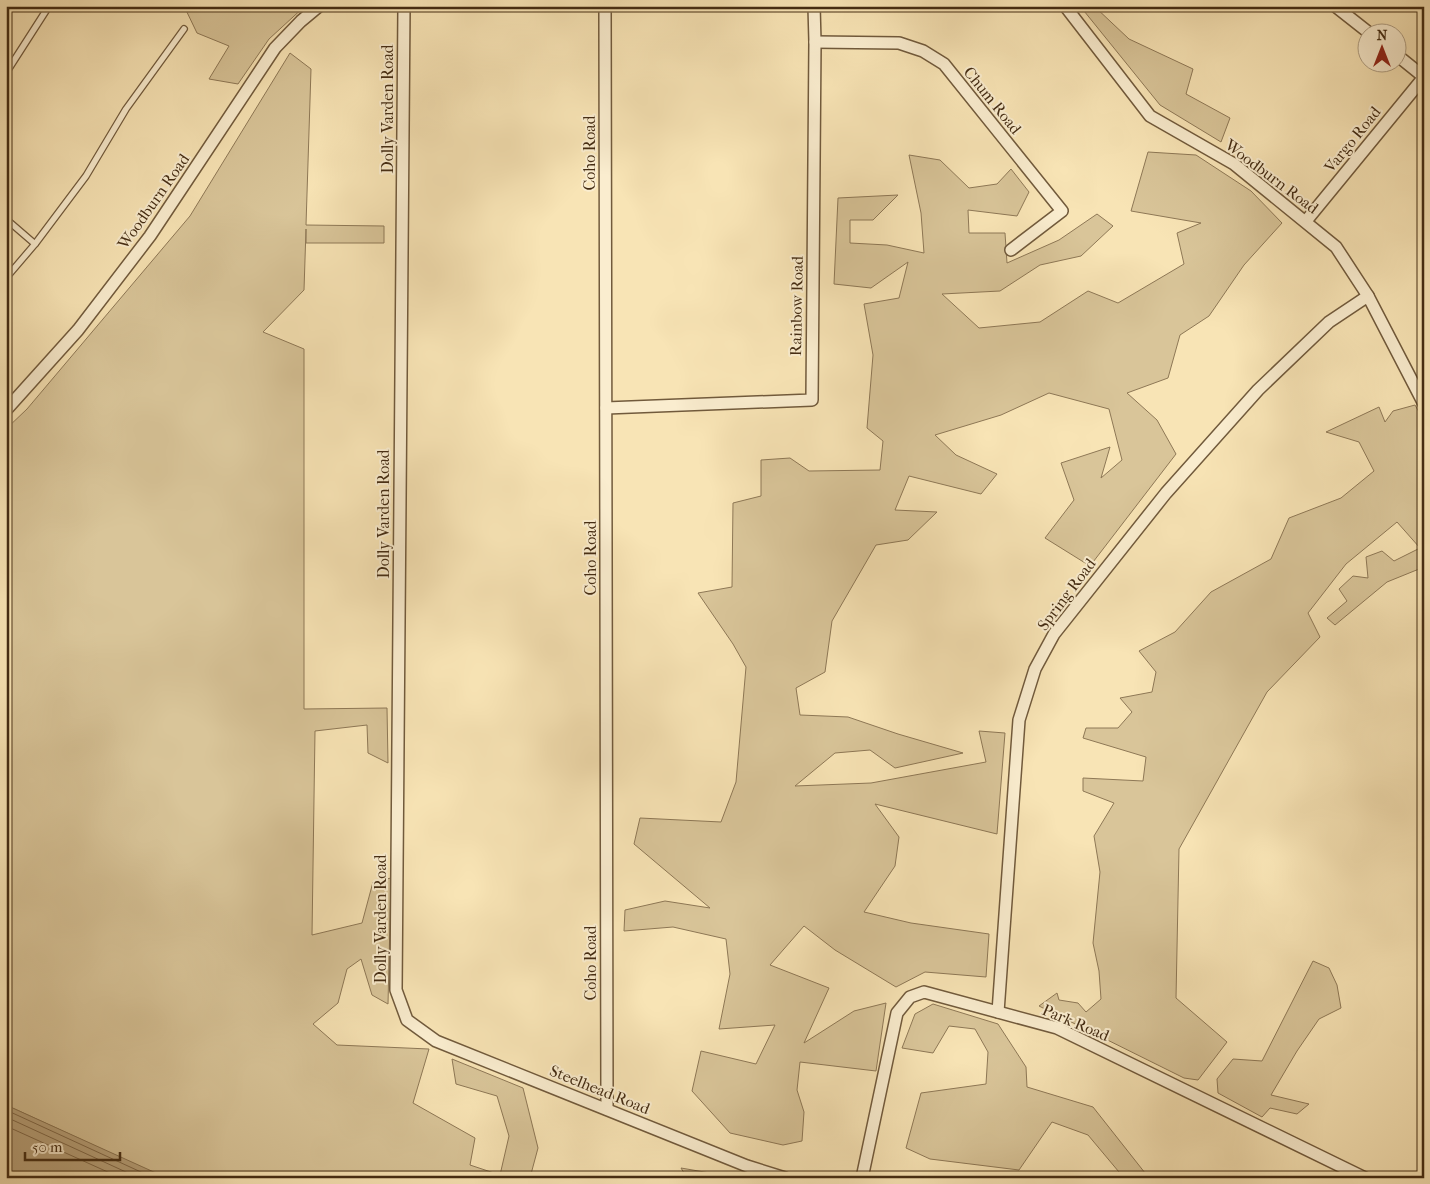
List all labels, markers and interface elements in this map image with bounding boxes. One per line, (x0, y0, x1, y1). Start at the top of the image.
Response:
north arrow (1358, 22, 1408, 72)
text: N (1377, 27, 1388, 44)
street label: Dolly Varden Road (378, 44, 397, 174)
street label: Chum Road (960, 63, 1026, 138)
street label: Vargo Road (1319, 102, 1385, 177)
street label: Coho Road (580, 115, 599, 190)
street label: Woodburn Road (1220, 134, 1322, 218)
street label: Woodburn Road (113, 150, 193, 253)
street label: Rainbow Road (786, 255, 807, 356)
street label: Dolly Varden Road (374, 449, 393, 579)
street label: Coho Road (581, 520, 600, 595)
street label: Spring Road (1033, 554, 1100, 634)
street label: Dolly Varden Road (371, 854, 390, 984)
street label: Coho Road (581, 925, 600, 1000)
street label: Park Road (1039, 1000, 1112, 1045)
street label: Steelhead Road (547, 1061, 653, 1118)
scale bar (25, 1129, 120, 1161)
text: 50 m (32, 1138, 63, 1156)

